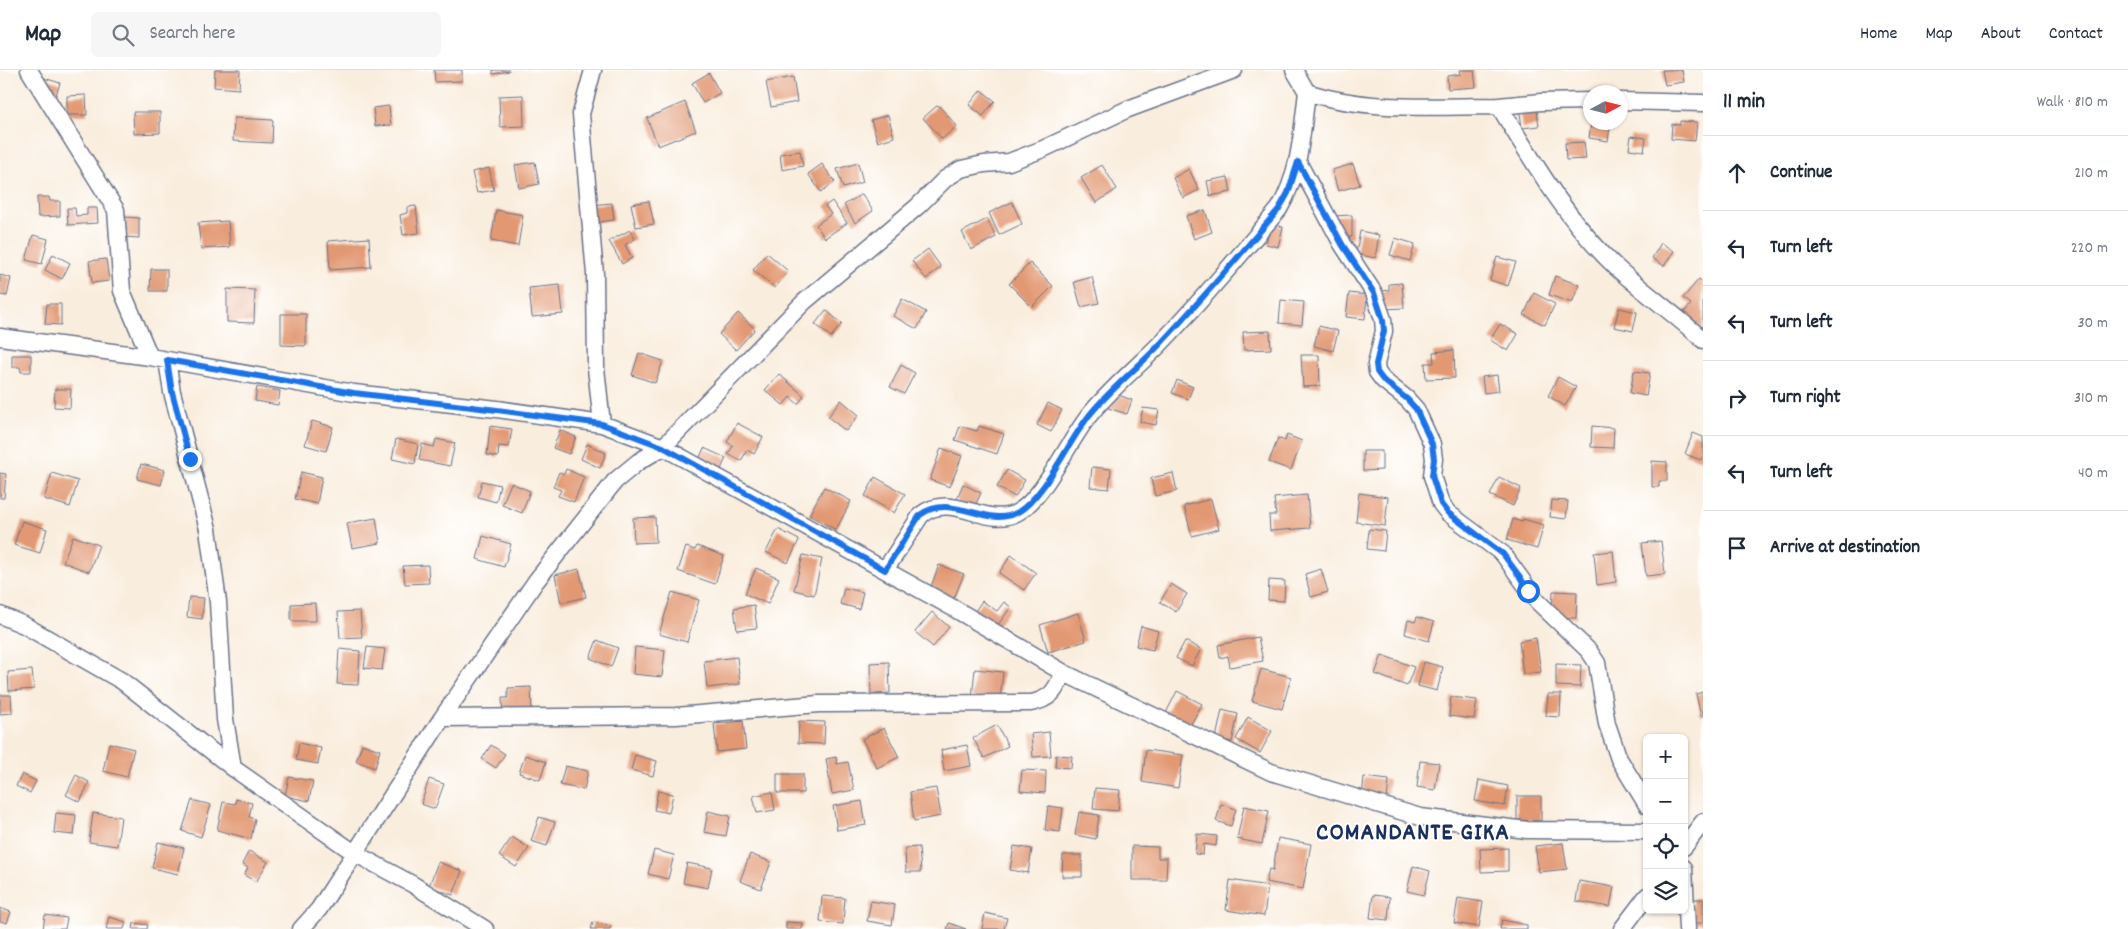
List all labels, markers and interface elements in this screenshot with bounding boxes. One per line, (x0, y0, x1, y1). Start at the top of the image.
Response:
search box (91, 12, 441, 57)
text: Map (25, 18, 61, 52)
icon: search (109, 21, 137, 49)
text: Search here (149, 21, 235, 48)
text: Home (1860, 22, 1897, 47)
text: Map (1925, 22, 1953, 47)
text: About (1981, 22, 2021, 47)
text: Contact (2049, 22, 2103, 47)
north arrow (1583, 85, 1628, 130)
text: 11 min (1723, 88, 1765, 118)
text: Walk · 810 m (2037, 91, 2108, 114)
icon: ahead (1723, 159, 1751, 187)
text: Continue (1770, 160, 1832, 187)
text: 210 m (2074, 162, 2108, 185)
icon: left (1723, 234, 1751, 262)
text: Turn left (1770, 235, 1833, 262)
text: 220 m (2071, 237, 2108, 260)
icon: left (1723, 309, 1751, 337)
text: Turn left (1770, 310, 1833, 337)
text: 30 m (2078, 312, 2108, 335)
icon: right (1723, 384, 1751, 412)
text: Turn right (1770, 385, 1841, 412)
text: 310 m (2074, 387, 2108, 410)
route end (179, 448, 202, 471)
icon: left (1723, 459, 1751, 487)
text: Turn left (1770, 460, 1833, 487)
text: 40 m (2078, 462, 2108, 485)
icon: arrive (1723, 534, 1751, 562)
text: Arrive at destination (1770, 535, 1920, 562)
route start (1517, 580, 1540, 603)
map controls (1643, 734, 1688, 914)
button: + (1643, 734, 1688, 779)
button: − (1643, 779, 1688, 824)
district label: COMANDANTE GIKA (1316, 816, 1510, 852)
button: locate (1643, 824, 1688, 869)
button: layers (1643, 869, 1688, 914)

